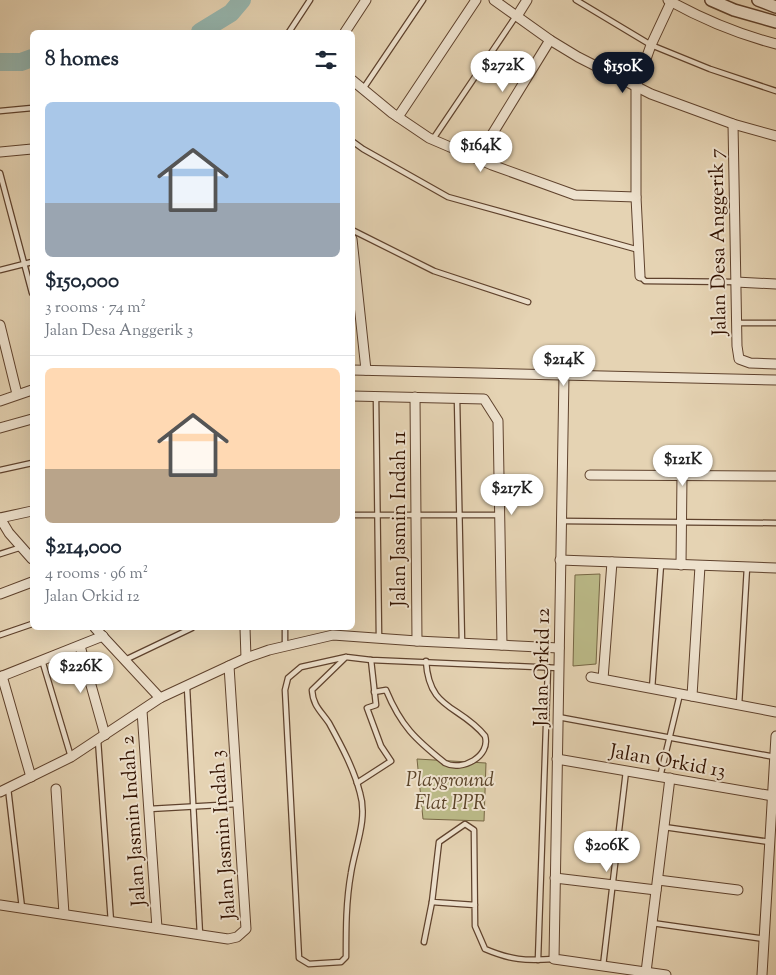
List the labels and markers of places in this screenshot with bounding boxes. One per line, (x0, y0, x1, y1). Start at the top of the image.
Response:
pin: $272K (468, 51, 538, 93)
pin: $150K (588, 52, 658, 94)
pin: $164K (446, 130, 516, 173)
pin: $214K (529, 344, 599, 387)
pin: $121K (648, 444, 718, 487)
pin: $217K (477, 474, 547, 516)
pin: $226K (46, 652, 116, 694)
pin: $206K (572, 830, 642, 873)

